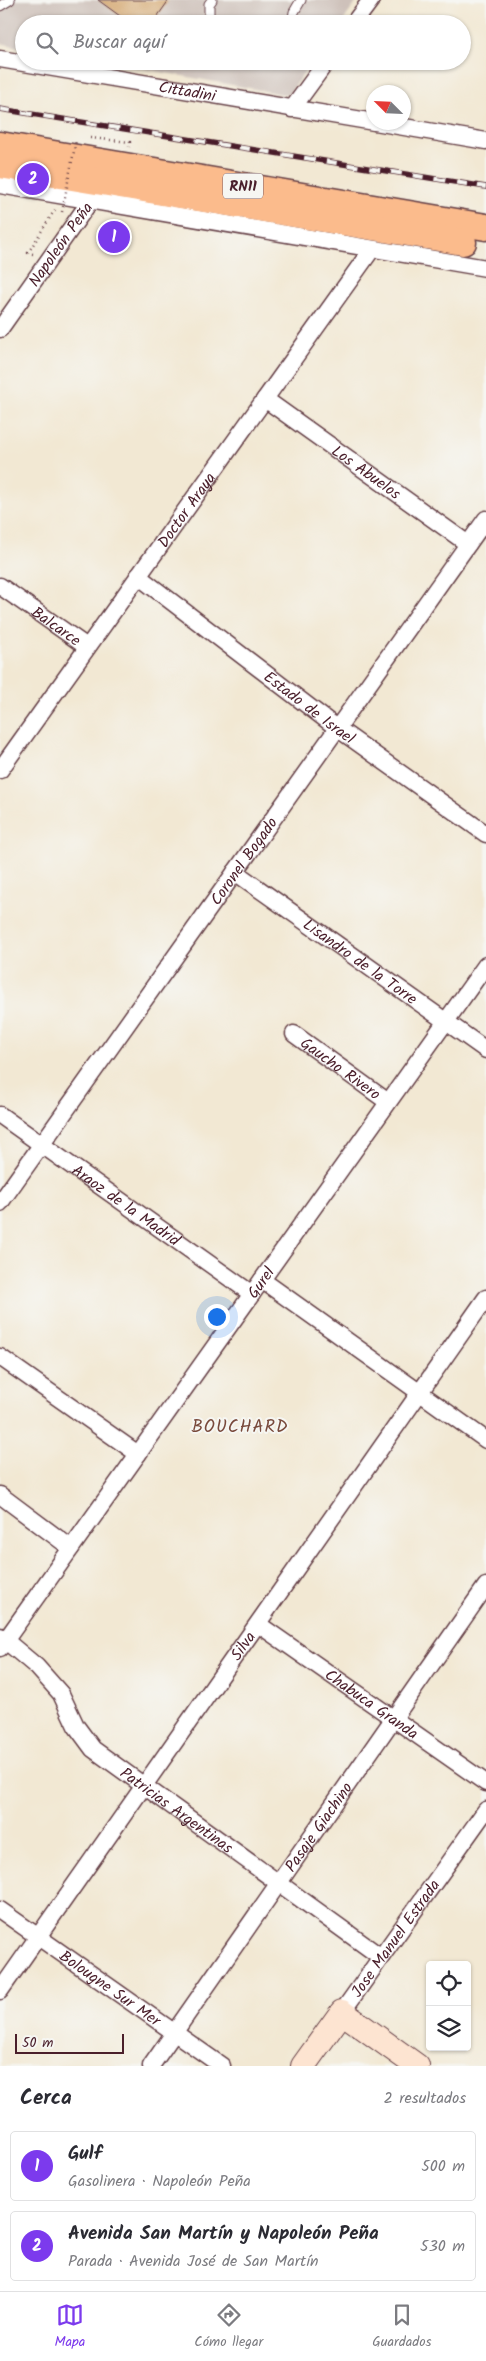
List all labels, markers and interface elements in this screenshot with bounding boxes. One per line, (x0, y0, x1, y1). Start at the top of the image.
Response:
search box (15, 15, 471, 70)
text: Buscar aquí (73, 28, 165, 58)
icon: search (33, 29, 61, 57)
street label: Cittadini (157, 75, 219, 109)
north arrow (366, 85, 411, 130)
pin: 2 (17, 160, 49, 198)
road number: RN11 (223, 174, 263, 198)
street label: Napoleón Peña (23, 197, 100, 292)
pin: 1 (98, 218, 130, 256)
street label: Los Abuelos (326, 439, 406, 506)
street label: Doctor Araya (152, 468, 223, 553)
street label: Balcarce (26, 601, 86, 653)
street label: Estado de Israel (258, 665, 360, 751)
street label: Coronel Bogado (204, 812, 285, 911)
street label: Lisandro de la Torre (297, 913, 422, 1012)
street label: Gaucho Rivero (295, 1032, 386, 1107)
street label: Araoz de la Madrid (66, 1159, 186, 1254)
street label: Gurel (242, 1262, 282, 1304)
your location (204, 1304, 230, 1330)
district label: BOUCHARD (191, 1413, 289, 1442)
street label: Silva (225, 1627, 263, 1666)
street label: Chabuca Granda (319, 1663, 423, 1746)
street label: Patricias Argentinas (114, 1761, 238, 1861)
street label: Pasaje Giachino (279, 1777, 360, 1877)
street label: Jose Manuel Estrada (345, 1875, 447, 2003)
street label: Bolougne Sur Mer (54, 1944, 167, 2034)
map controls (426, 1961, 471, 2051)
button: locate (426, 1961, 471, 2006)
button: layers (426, 2006, 471, 2051)
scale bar (15, 2031, 124, 2054)
text: 50 m (22, 2032, 53, 2054)
text: Cerca (20, 2082, 72, 2115)
text: 2 resultados (384, 2086, 466, 2111)
text: Gulf (68, 2139, 102, 2169)
text: 1 (35, 2154, 39, 2179)
text: 500 m (421, 2154, 465, 2179)
text: Gasolinera · Napoleón Peña (68, 2169, 251, 2194)
text: Avenida San Martín y Napoleón Peña (68, 2219, 379, 2249)
text: 2 (32, 2234, 42, 2259)
text: 530 m (420, 2234, 465, 2259)
text: Parada · Avenida José de San Martín (68, 2249, 319, 2274)
tab: Mapa (54, 2301, 85, 2353)
tab: Cómo llegar (194, 2301, 263, 2353)
tab: Guardados (372, 2301, 432, 2353)

